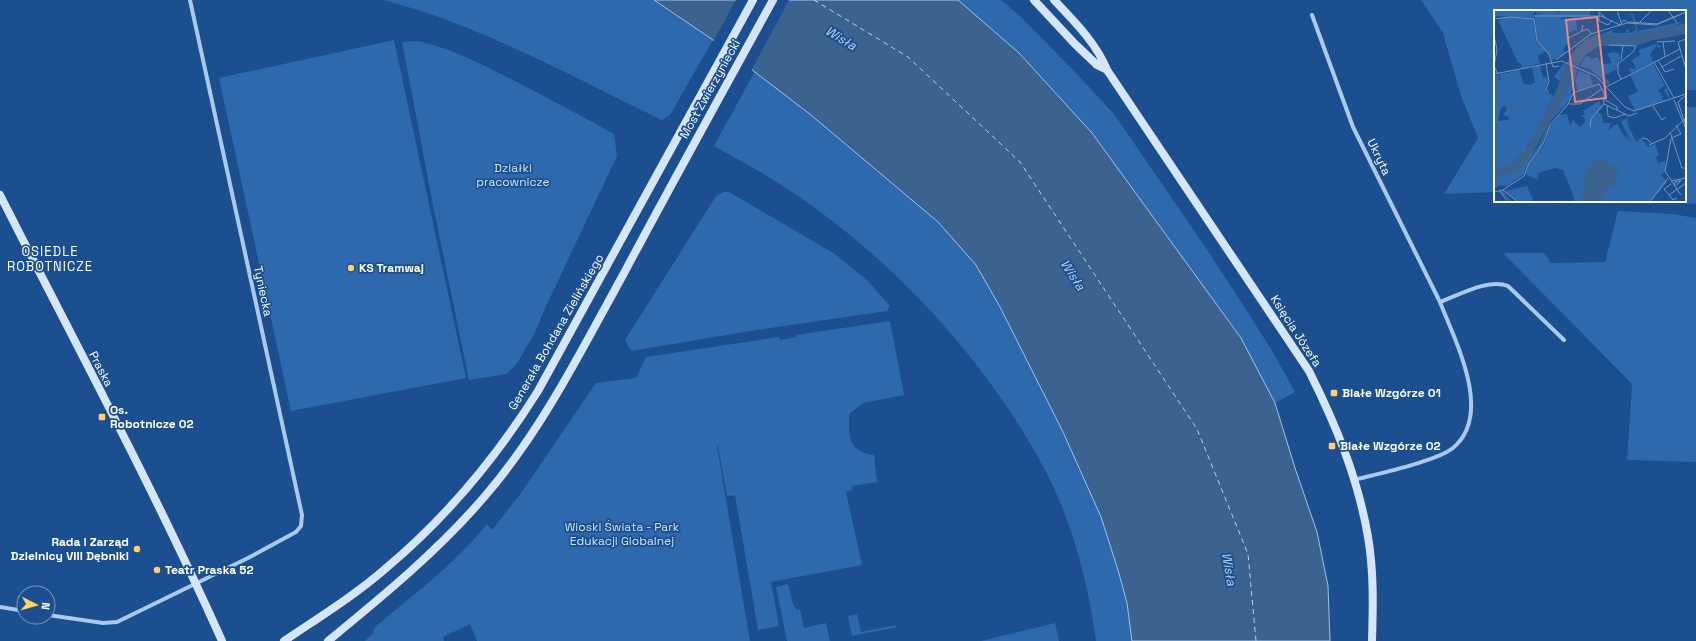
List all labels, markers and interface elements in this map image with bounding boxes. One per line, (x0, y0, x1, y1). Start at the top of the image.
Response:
inset map (1494, 10, 1686, 202)
water label: Wisła (822, 22, 860, 54)
street label: Most Zwierzyniecki (676, 36, 744, 141)
street label: Ukryta (1363, 136, 1395, 178)
park label: Działki pracownicze (476, 160, 550, 190)
district label: OSIEDLE ROBOTNICZE (7, 243, 93, 275)
street label: Generała Bohdana Zielińskiego (505, 251, 607, 413)
water label: Wisła (1057, 256, 1090, 294)
place label: KS Tramwaj (359, 260, 424, 276)
marker: KS Tramwaj (346, 263, 356, 273)
street label: Tyniecka (250, 264, 276, 318)
street label: Księcia Józefa (1267, 292, 1325, 370)
street label: Praska (85, 348, 117, 390)
place label: Białe Wzgórze 01 (1342, 385, 1441, 401)
marker: Białe Wzgórze 01 (1329, 388, 1339, 398)
place label: Os. Robotnicze 02 (110, 402, 194, 432)
marker: Os. Robotnicze 02 (97, 412, 107, 422)
place label: Białe Wzgórze 02 (1340, 438, 1441, 454)
marker: Białe Wzgórze 02 (1327, 441, 1337, 451)
park label: Wioski Świata - Park Edukacji Globalnej (565, 519, 680, 549)
place label: Rada i Zarząd Dzielnicy VIII Dębniki (10, 534, 129, 564)
marker: Rada i Zarząd Dzielnicy VIII Dębniki (132, 544, 142, 554)
water label: Wisła (1218, 551, 1240, 588)
place label: Teatr Praska 52 (165, 562, 254, 578)
marker: Teatr Praska 52 (152, 565, 162, 575)
north arrow (16, 585, 56, 625)
text: N (39, 602, 53, 610)

